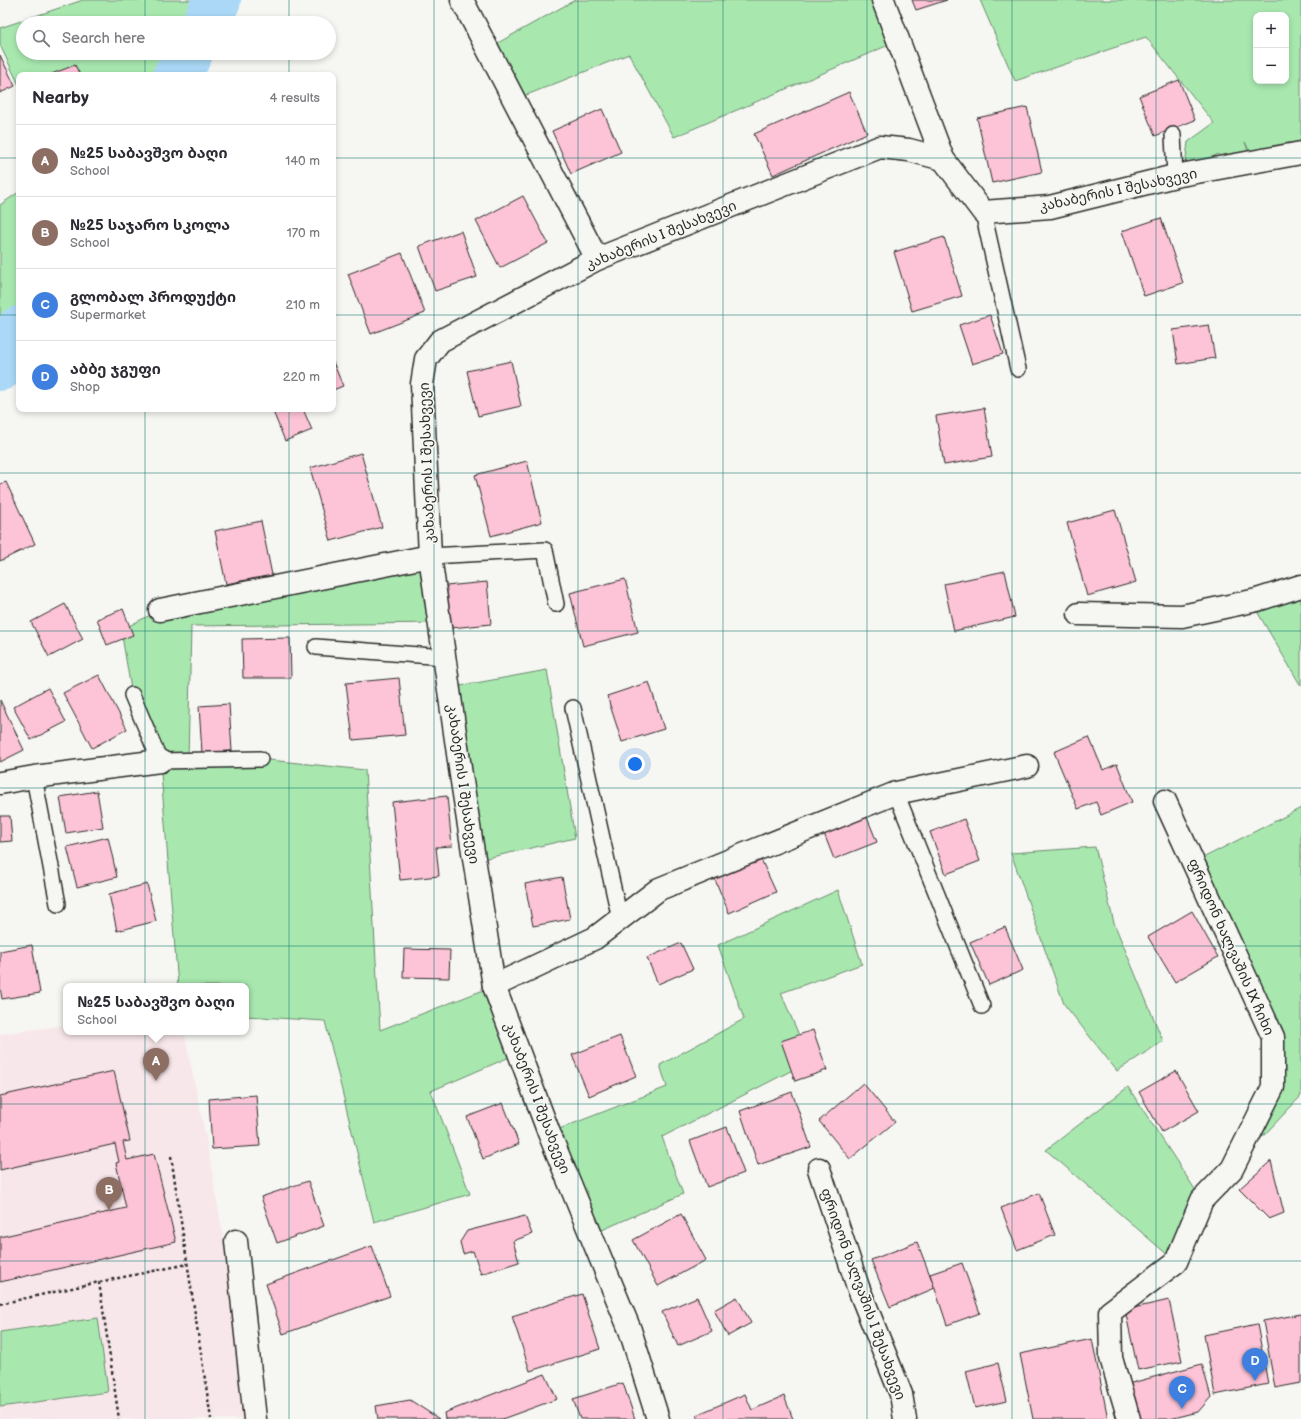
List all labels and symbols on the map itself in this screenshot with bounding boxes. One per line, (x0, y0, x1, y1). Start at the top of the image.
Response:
street label: კახაბერის I შესახვევი (1037, 165, 1199, 215)
street label: კახაბერის I შესახვევი (583, 197, 739, 273)
street label: კახაბერის I შესახვევი (416, 382, 438, 544)
street label: კახაბერის I შესახვევი (443, 703, 483, 865)
your location (625, 754, 645, 774)
street label: ფრიდონ ხალვაშის IX ჩიხი (1184, 856, 1278, 1038)
street label: კახაბერის I შესახვევი (500, 1020, 574, 1176)
pin: A (143, 1048, 169, 1081)
pin: B (96, 1177, 122, 1210)
street label: ფრიდონ ხალვაშის I შესახვევი (817, 1186, 909, 1402)
pin: D (1242, 1348, 1268, 1381)
pin: C (1169, 1376, 1195, 1409)

